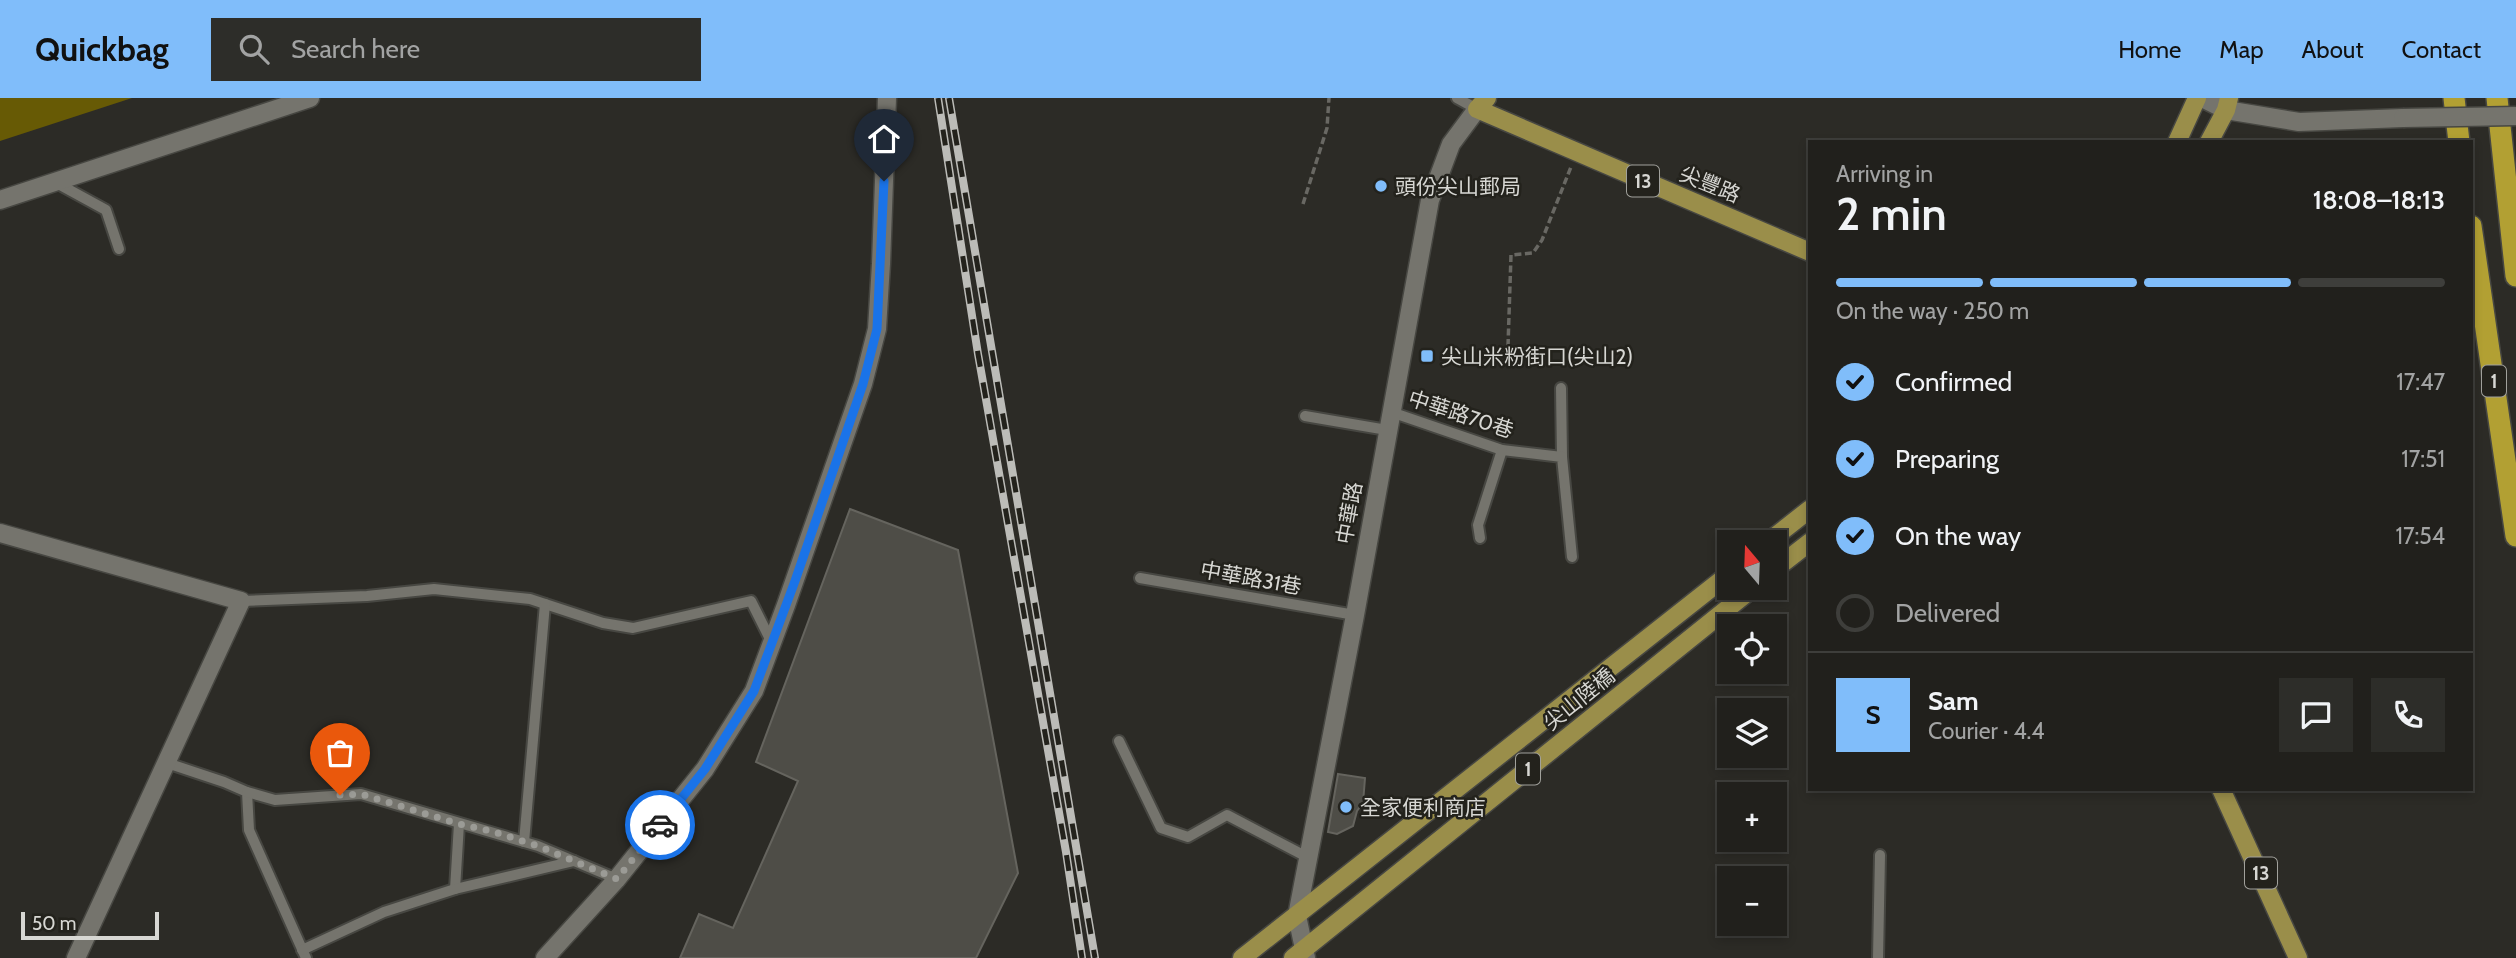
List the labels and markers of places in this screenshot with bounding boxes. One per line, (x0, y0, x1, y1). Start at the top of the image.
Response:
pin (854, 109, 914, 181)
place label: 頭份尖山郵局 (1395, 174, 1521, 199)
marker: 頭份尖山郵局 (1373, 178, 1389, 194)
place label: 尖山米粉街口(尖山2) (1441, 344, 1633, 369)
marker: 尖山米粉街口(尖山2) (1419, 348, 1435, 364)
pin (310, 723, 370, 795)
place label: 全家便利商店 (1360, 795, 1486, 820)
marker: 全家便利商店 (1338, 799, 1354, 815)

